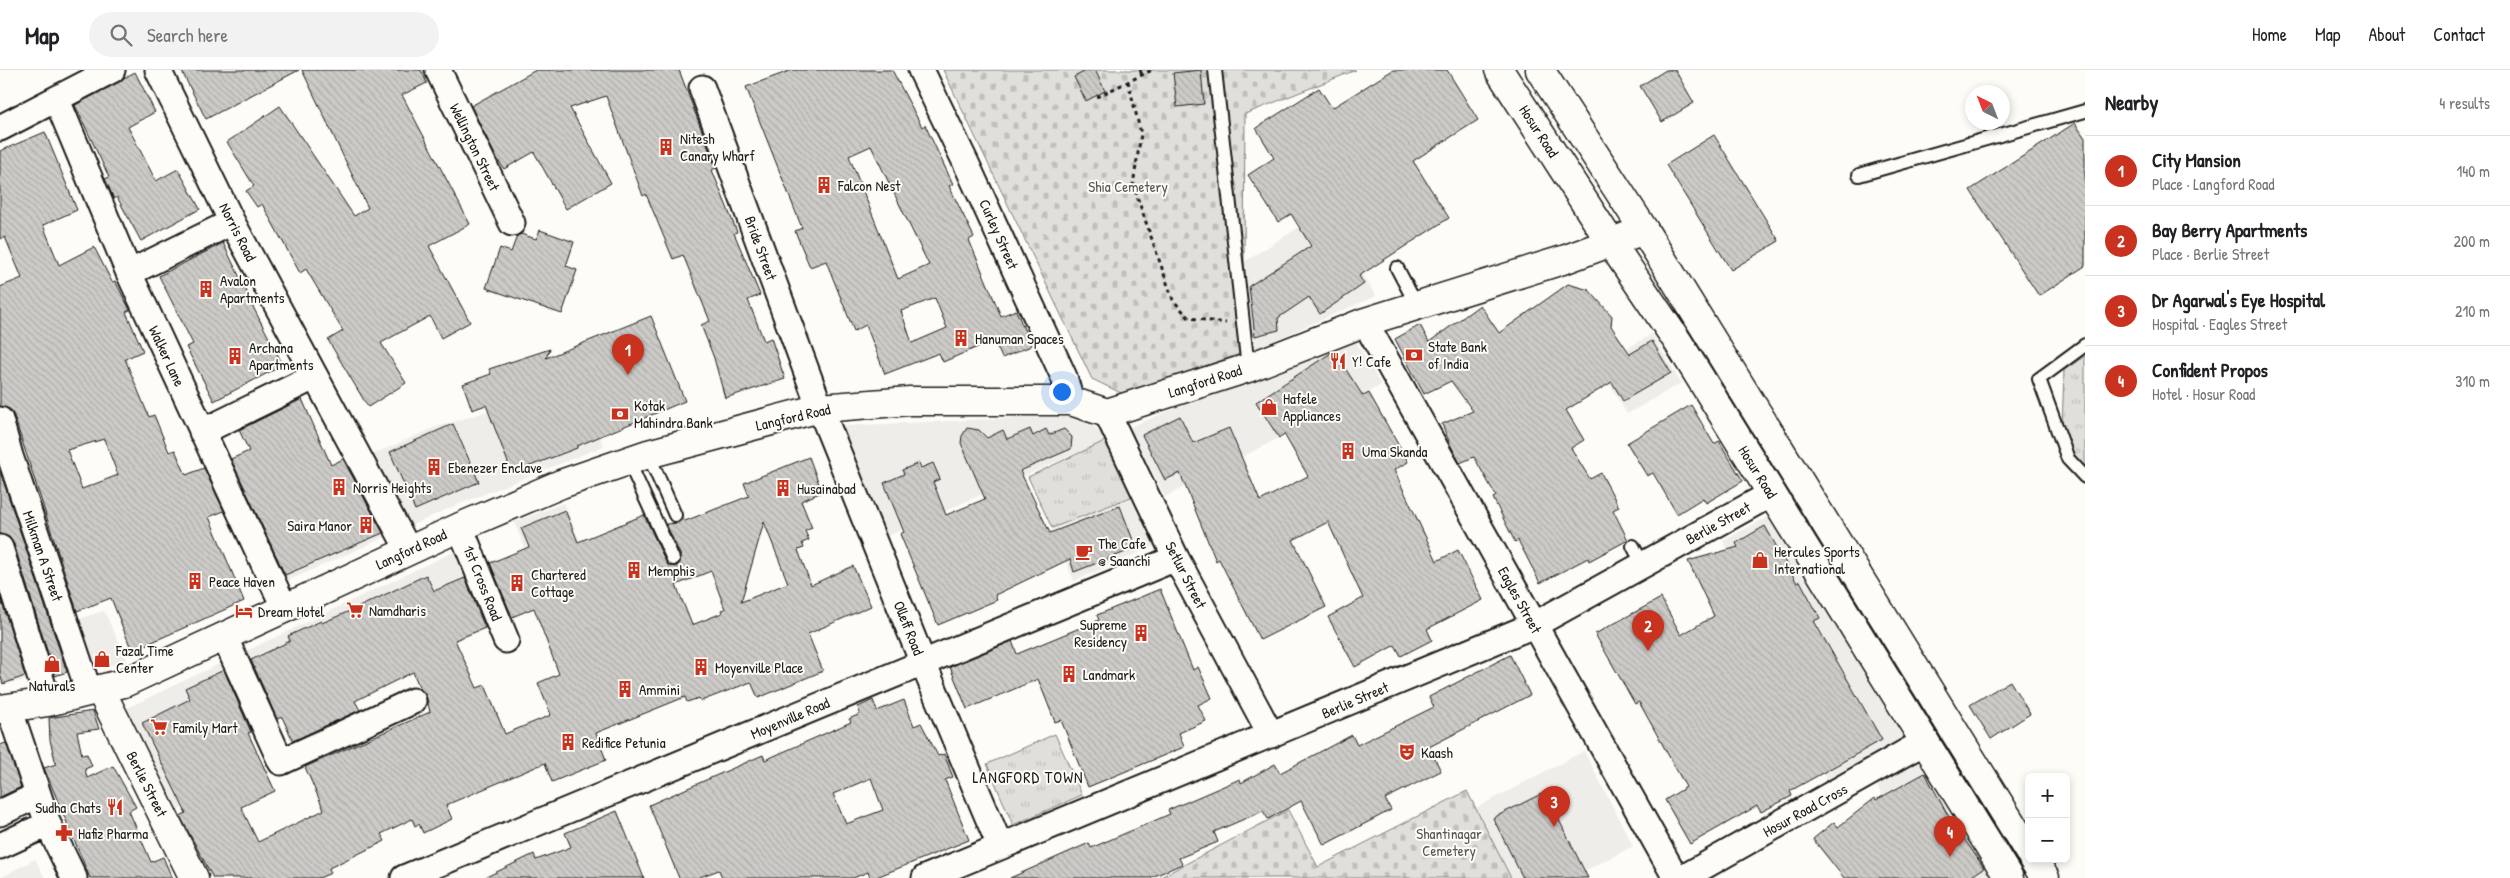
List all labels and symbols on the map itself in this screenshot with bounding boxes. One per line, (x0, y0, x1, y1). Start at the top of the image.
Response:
north arrow (1965, 85, 2010, 130)
street label: Wellington Street (445, 100, 506, 195)
street label: Hosur Road (1514, 101, 1564, 161)
place label: Nitesh Canary Wharf (680, 128, 756, 166)
building icon: Nitesh Canary Wharf (656, 137, 676, 157)
building icon: Falcon Nest (814, 175, 834, 195)
place label: Falcon Nest (837, 175, 901, 196)
park label: Shia Cemetery (1088, 176, 1168, 197)
street label: Curley Street (974, 196, 1024, 273)
street label: Norris Road (214, 199, 262, 265)
street label: Bride Street (740, 213, 783, 284)
place label: Avalon Apartments (220, 270, 285, 308)
building icon: Avalon Apartments (196, 279, 216, 299)
street label: Walker Lane (144, 322, 190, 390)
building icon: Hanuman Spaces (951, 328, 971, 348)
place label: Hanuman Spaces (975, 328, 1064, 349)
pin: 1 (612, 334, 644, 375)
place label: State Bank of India (1428, 336, 1487, 374)
place label: Archana Apartments (249, 337, 314, 375)
bank icon: State Bank of India (1404, 345, 1424, 365)
building icon: Archana Apartments (225, 346, 245, 366)
restaurant icon: Y! Cafe (1328, 351, 1348, 371)
place label: Y! Cafe (1352, 351, 1391, 372)
street label: Langford Road (1166, 359, 1245, 403)
your location (1049, 379, 1075, 405)
place label: Hafele Appliances (1283, 388, 1341, 426)
place label: Kotak Mahindra Bank (634, 395, 713, 433)
shop icon: Hafele Appliances (1259, 397, 1279, 417)
street label: Langford Road (754, 398, 833, 436)
bank icon: Kotak Mahindra Bank (610, 404, 630, 424)
building icon: Uma Skanda (1338, 441, 1358, 461)
place label: Uma Skanda (1362, 441, 1427, 462)
street label: Hosur Road (1734, 442, 1783, 503)
building icon: Ebenezer Enclave (424, 457, 444, 477)
place label: Ebenezer Enclave (448, 457, 542, 478)
building icon: Norris Heights (329, 477, 349, 497)
place label: Norris Heights (353, 477, 432, 498)
building icon: Husainabad (773, 478, 793, 498)
place label: Husainabad (797, 478, 856, 499)
street label: Berlie Street (1682, 496, 1755, 549)
street label: Milkman A Street (18, 508, 69, 605)
place label: Saira Manor (287, 515, 352, 536)
building icon: Saira Manor (356, 515, 376, 535)
street label: Langford Road (372, 523, 450, 575)
place label: The Cafe @ Saanchi (1098, 533, 1151, 571)
street label: Setlur Street (1160, 538, 1212, 613)
place label: Hercules Sports International (1774, 541, 1860, 579)
street label: 1st Cross Road (458, 542, 508, 624)
cafe icon: The Cafe @ Saanchi (1074, 542, 1094, 562)
shop icon: Hercules Sports International (1750, 550, 1770, 570)
building icon: Memphis (624, 560, 644, 580)
place label: Memphis (648, 560, 695, 581)
street label: Eagles Street (1493, 563, 1547, 638)
place label: Chartered Cottage (531, 564, 586, 602)
building icon: Peace Haven (185, 571, 205, 591)
place label: Peace Haven (209, 571, 275, 592)
building icon: Chartered Cottage (507, 573, 527, 593)
street label: Olleff Road (889, 598, 929, 658)
supermarket icon: Namdharis (345, 600, 365, 620)
place label: Namdharis (369, 600, 426, 621)
hotel icon: Dream Hotel (234, 601, 254, 621)
place label: Dream Hotel (258, 601, 325, 622)
pin: 2 (1632, 610, 1664, 651)
place label: Supreme Residency (1074, 614, 1127, 652)
building icon: Supreme Residency (1131, 623, 1151, 643)
place label: Fazal Time Center (115, 640, 174, 678)
shop icon: Fazal Time Center (92, 649, 112, 669)
shop icon: Naturals (42, 654, 62, 674)
building icon: Moyenville Place (691, 657, 711, 677)
place label: Moyenville Place (715, 657, 803, 678)
building icon: Landmark (1059, 664, 1079, 684)
place label: Landmark (1083, 664, 1135, 685)
place label: Naturals (29, 675, 75, 696)
street label: Berlie Street (1318, 676, 1393, 724)
building icon: Ammini (615, 679, 635, 699)
place label: Ammini (639, 679, 680, 700)
street label: Moyenville Road (747, 692, 833, 744)
supermarket icon: Family Mart (149, 717, 169, 737)
place label: Family Mart (172, 717, 238, 738)
building icon: Redifice Petunia (558, 732, 578, 752)
place label: Redifice Petunia (582, 732, 666, 753)
theatre icon: Kaash (1397, 742, 1417, 762)
place label: Kaash (1421, 742, 1453, 763)
street label: Berlie Street (122, 748, 173, 821)
district label: LANGFORD TOWN (972, 766, 1084, 788)
street label: Hosur Road Cross (1759, 778, 1851, 842)
pin: 3 (1538, 786, 1570, 827)
place label: Sudha Chats (35, 797, 101, 818)
restaurant icon: Sudha Chats (105, 797, 125, 817)
pin: 4 (1934, 816, 1966, 857)
pharmacy icon: Hafiz Pharma (54, 823, 74, 843)
place label: Hafiz Pharma (78, 823, 148, 844)
park label: Shantinagar Cemetery (1416, 823, 1482, 861)

